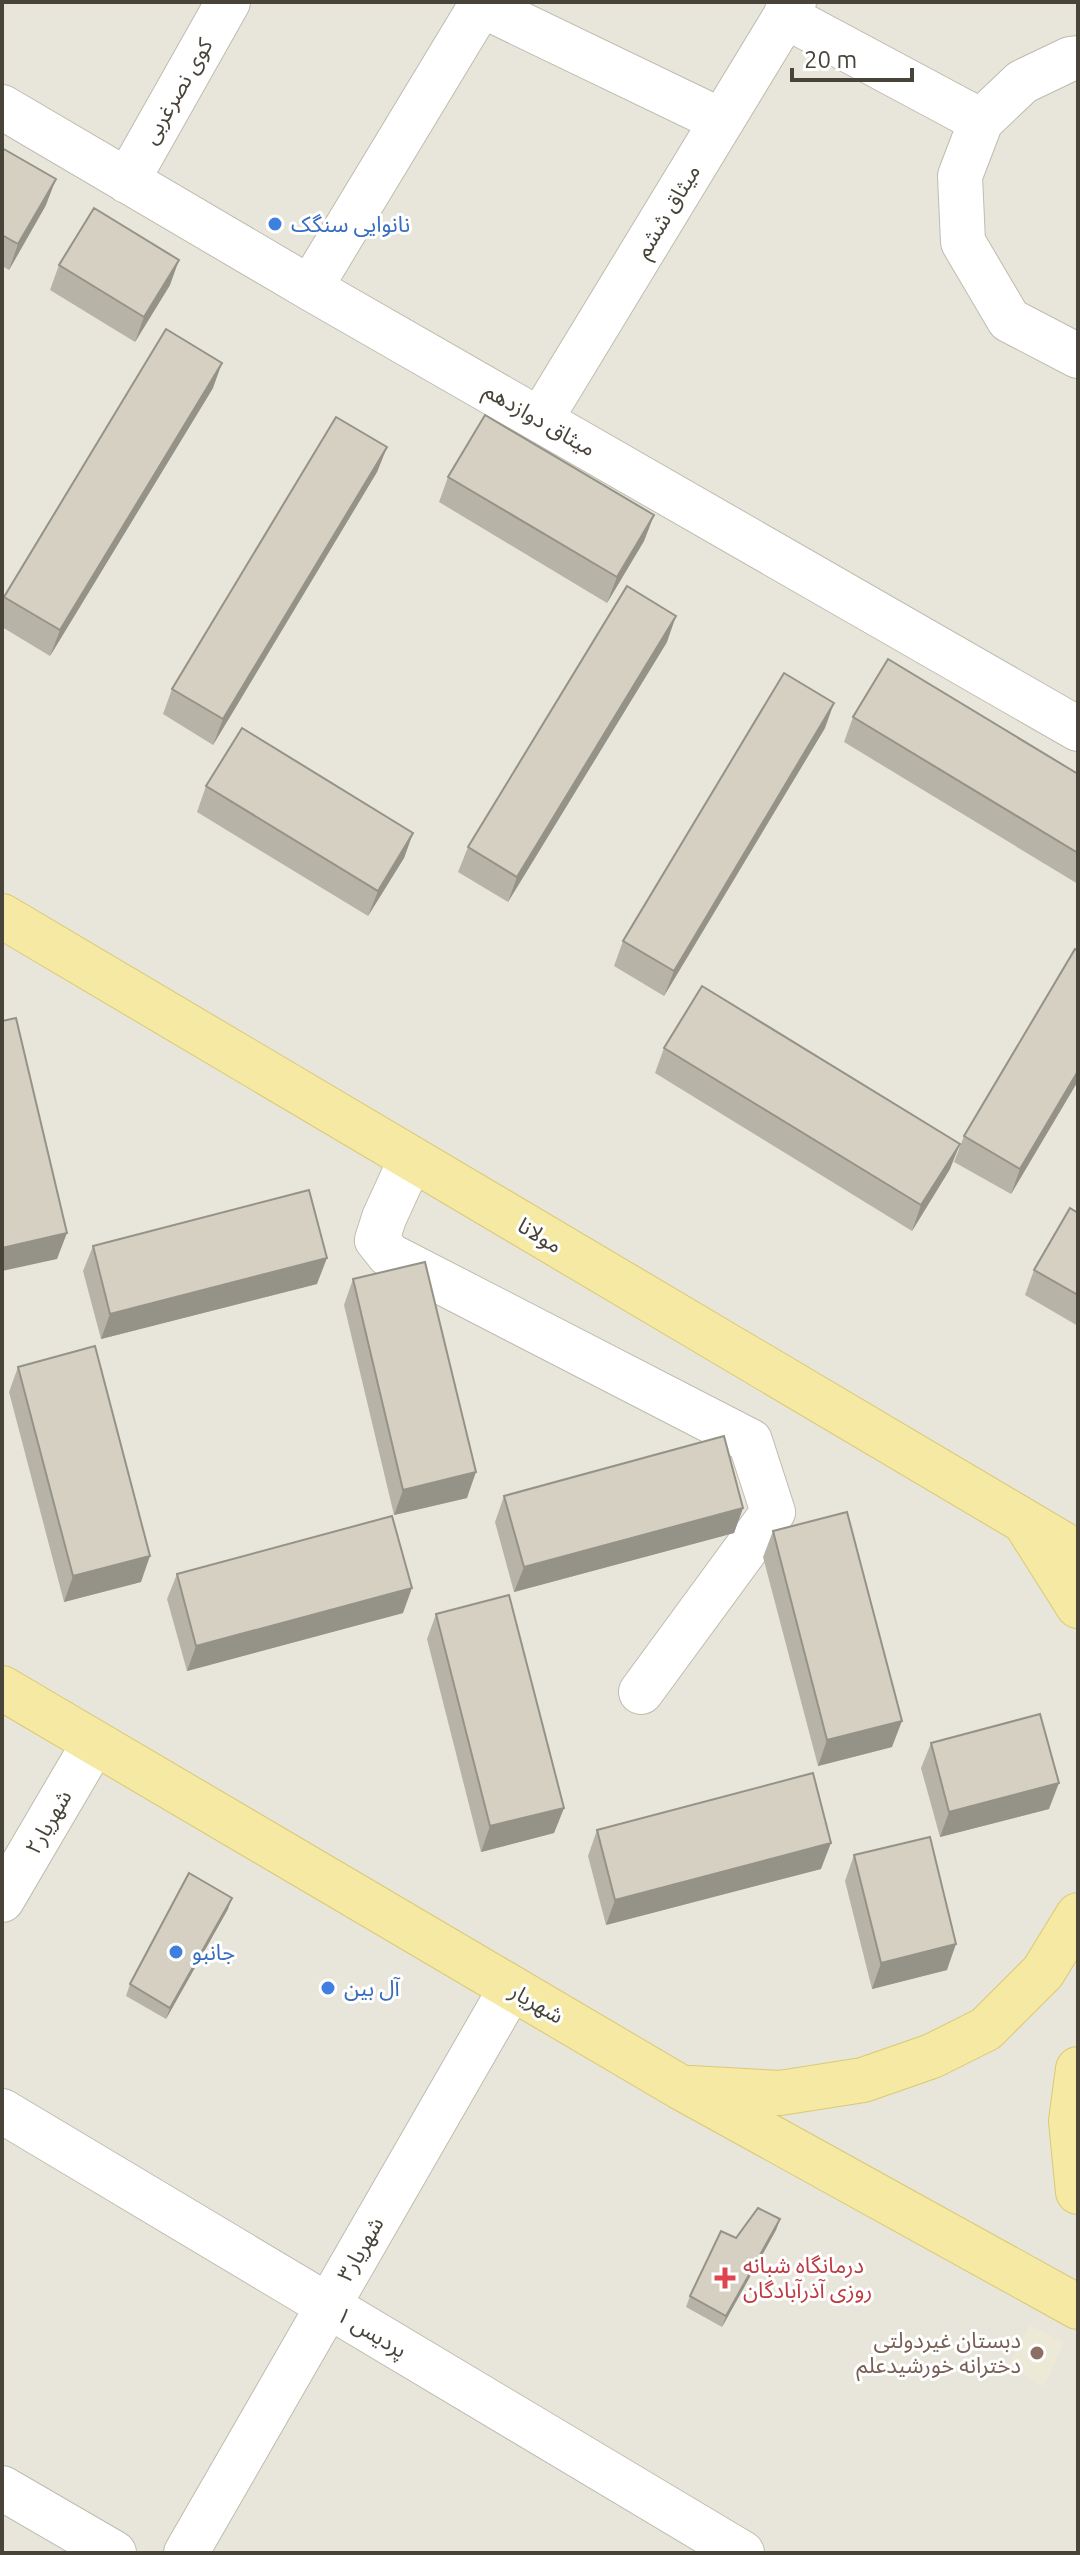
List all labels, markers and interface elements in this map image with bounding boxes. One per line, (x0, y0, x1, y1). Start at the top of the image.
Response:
scale bar (792, 32, 912, 82)
street label: کوی نصرغربی (136, 33, 218, 148)
text: 20 m (804, 46, 857, 73)
street label: میثاق ششم (629, 159, 709, 265)
place label: نانوایی سنگک (291, 211, 410, 237)
marker: نانوایی سنگک (266, 215, 284, 233)
street label: میثاق دوازدهم (477, 377, 601, 465)
street label: مولانا (513, 1212, 567, 1258)
street label: شهریار۲ (19, 1785, 78, 1859)
place label: جانبو (192, 1939, 235, 1965)
marker: جانبو (167, 1943, 185, 1961)
place label: آل بین (344, 1975, 401, 2001)
street label: شهریار (504, 1977, 568, 2030)
marker: آل بین (319, 1979, 337, 1997)
street label: شهریار۳ (331, 2212, 390, 2286)
place label: درمانگاه شبانه روزی آذرآبادگان (743, 2252, 872, 2304)
marker: درمانگاه شبانه روزی آذرآبادگان (714, 2267, 736, 2289)
street label: پردیس ۱ (331, 2301, 412, 2365)
place label: دبستان غیردولتی دخترانه خورشیدعلم (856, 2327, 1021, 2382)
marker: دبستان غیردولتی دخترانه خورشیدعلم (1028, 2344, 1046, 2362)

